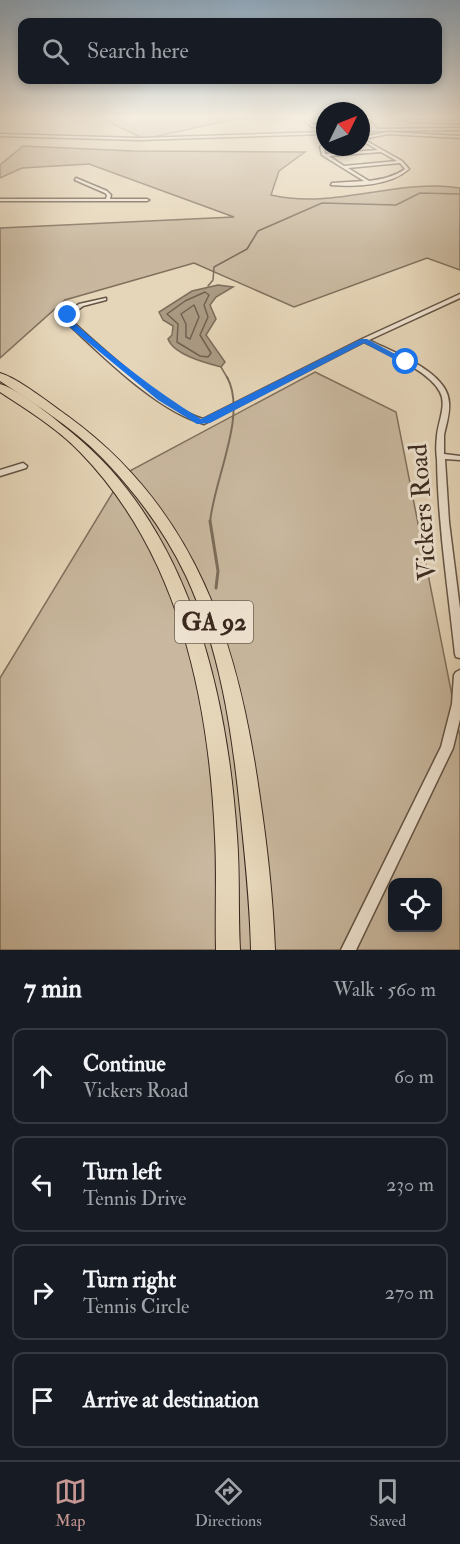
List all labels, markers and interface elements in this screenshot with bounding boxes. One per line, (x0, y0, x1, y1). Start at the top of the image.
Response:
search box (18, 18, 442, 84)
icon: search (39, 35, 72, 68)
text: Search here (87, 37, 189, 65)
north arrow (316, 102, 370, 156)
route end (54, 301, 80, 327)
route start (392, 348, 418, 374)
street label: Vickers Road (402, 442, 444, 581)
road number: GA 92 (175, 601, 253, 643)
map controls (388, 878, 442, 932)
button: locate (388, 878, 442, 932)
text: 7 min (24, 973, 82, 1005)
text: Walk · 560 m (333, 977, 436, 1002)
text: Continue (83, 1050, 166, 1078)
icon: ahead (26, 1060, 59, 1093)
text: 60 m (394, 1064, 434, 1089)
text: Vickers Road (83, 1078, 188, 1103)
text: Turn left (83, 1158, 162, 1186)
icon: left (26, 1168, 59, 1201)
text: 230 m (386, 1172, 434, 1197)
text: Tennis Drive (83, 1186, 186, 1211)
text: Turn right (83, 1266, 176, 1294)
icon: right (26, 1276, 59, 1309)
text: 270 m (385, 1280, 434, 1305)
text: Tennis Circle (83, 1294, 189, 1319)
icon: arrive (26, 1384, 59, 1417)
text: Arrive at destination (83, 1386, 259, 1414)
tab: Map (54, 1475, 87, 1531)
tab: Directions (195, 1475, 262, 1531)
tab: Saved (370, 1475, 406, 1531)

